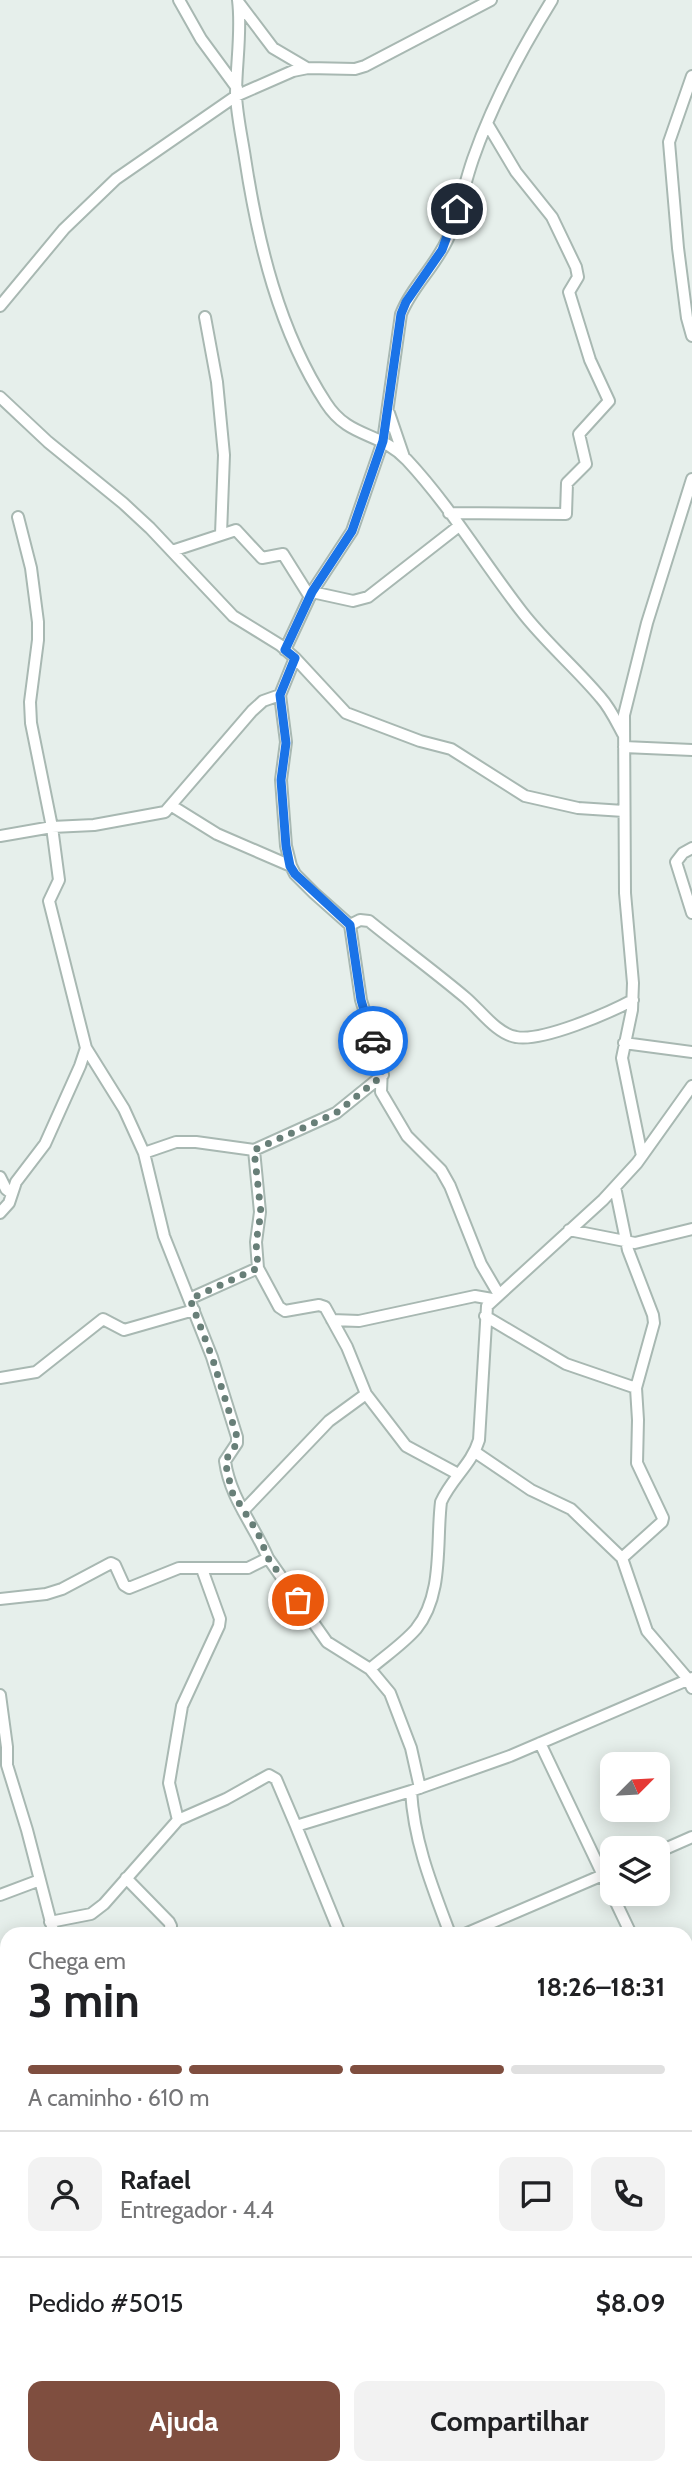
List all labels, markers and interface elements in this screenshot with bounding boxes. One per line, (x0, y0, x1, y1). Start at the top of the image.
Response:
pin (427, 179, 487, 239)
icon: home (438, 190, 476, 228)
courier (338, 1006, 408, 1076)
icon: car (354, 1022, 392, 1060)
pin (268, 1570, 328, 1630)
icon: bag (279, 1581, 317, 1619)
north arrow (600, 1752, 670, 1822)
map controls (600, 1752, 670, 1906)
button: layers (600, 1836, 670, 1906)
text: Chega em (28, 1947, 126, 1975)
text: 18:26–18:31 (537, 1971, 665, 2003)
text: 3 min (28, 1973, 140, 2029)
text: A caminho · 610 m (28, 2084, 209, 2112)
button: person (28, 2157, 102, 2231)
button: chat (499, 2157, 573, 2231)
button: phone (591, 2157, 665, 2231)
text: Rafael (120, 2164, 191, 2196)
text: Entregador · 4.4 (120, 2196, 274, 2224)
text: Pedido #5015 (28, 2287, 183, 2319)
text: $8.09 (596, 2287, 665, 2319)
button: Ajuda (28, 2381, 340, 2461)
button: Compartilhar (354, 2381, 665, 2461)

